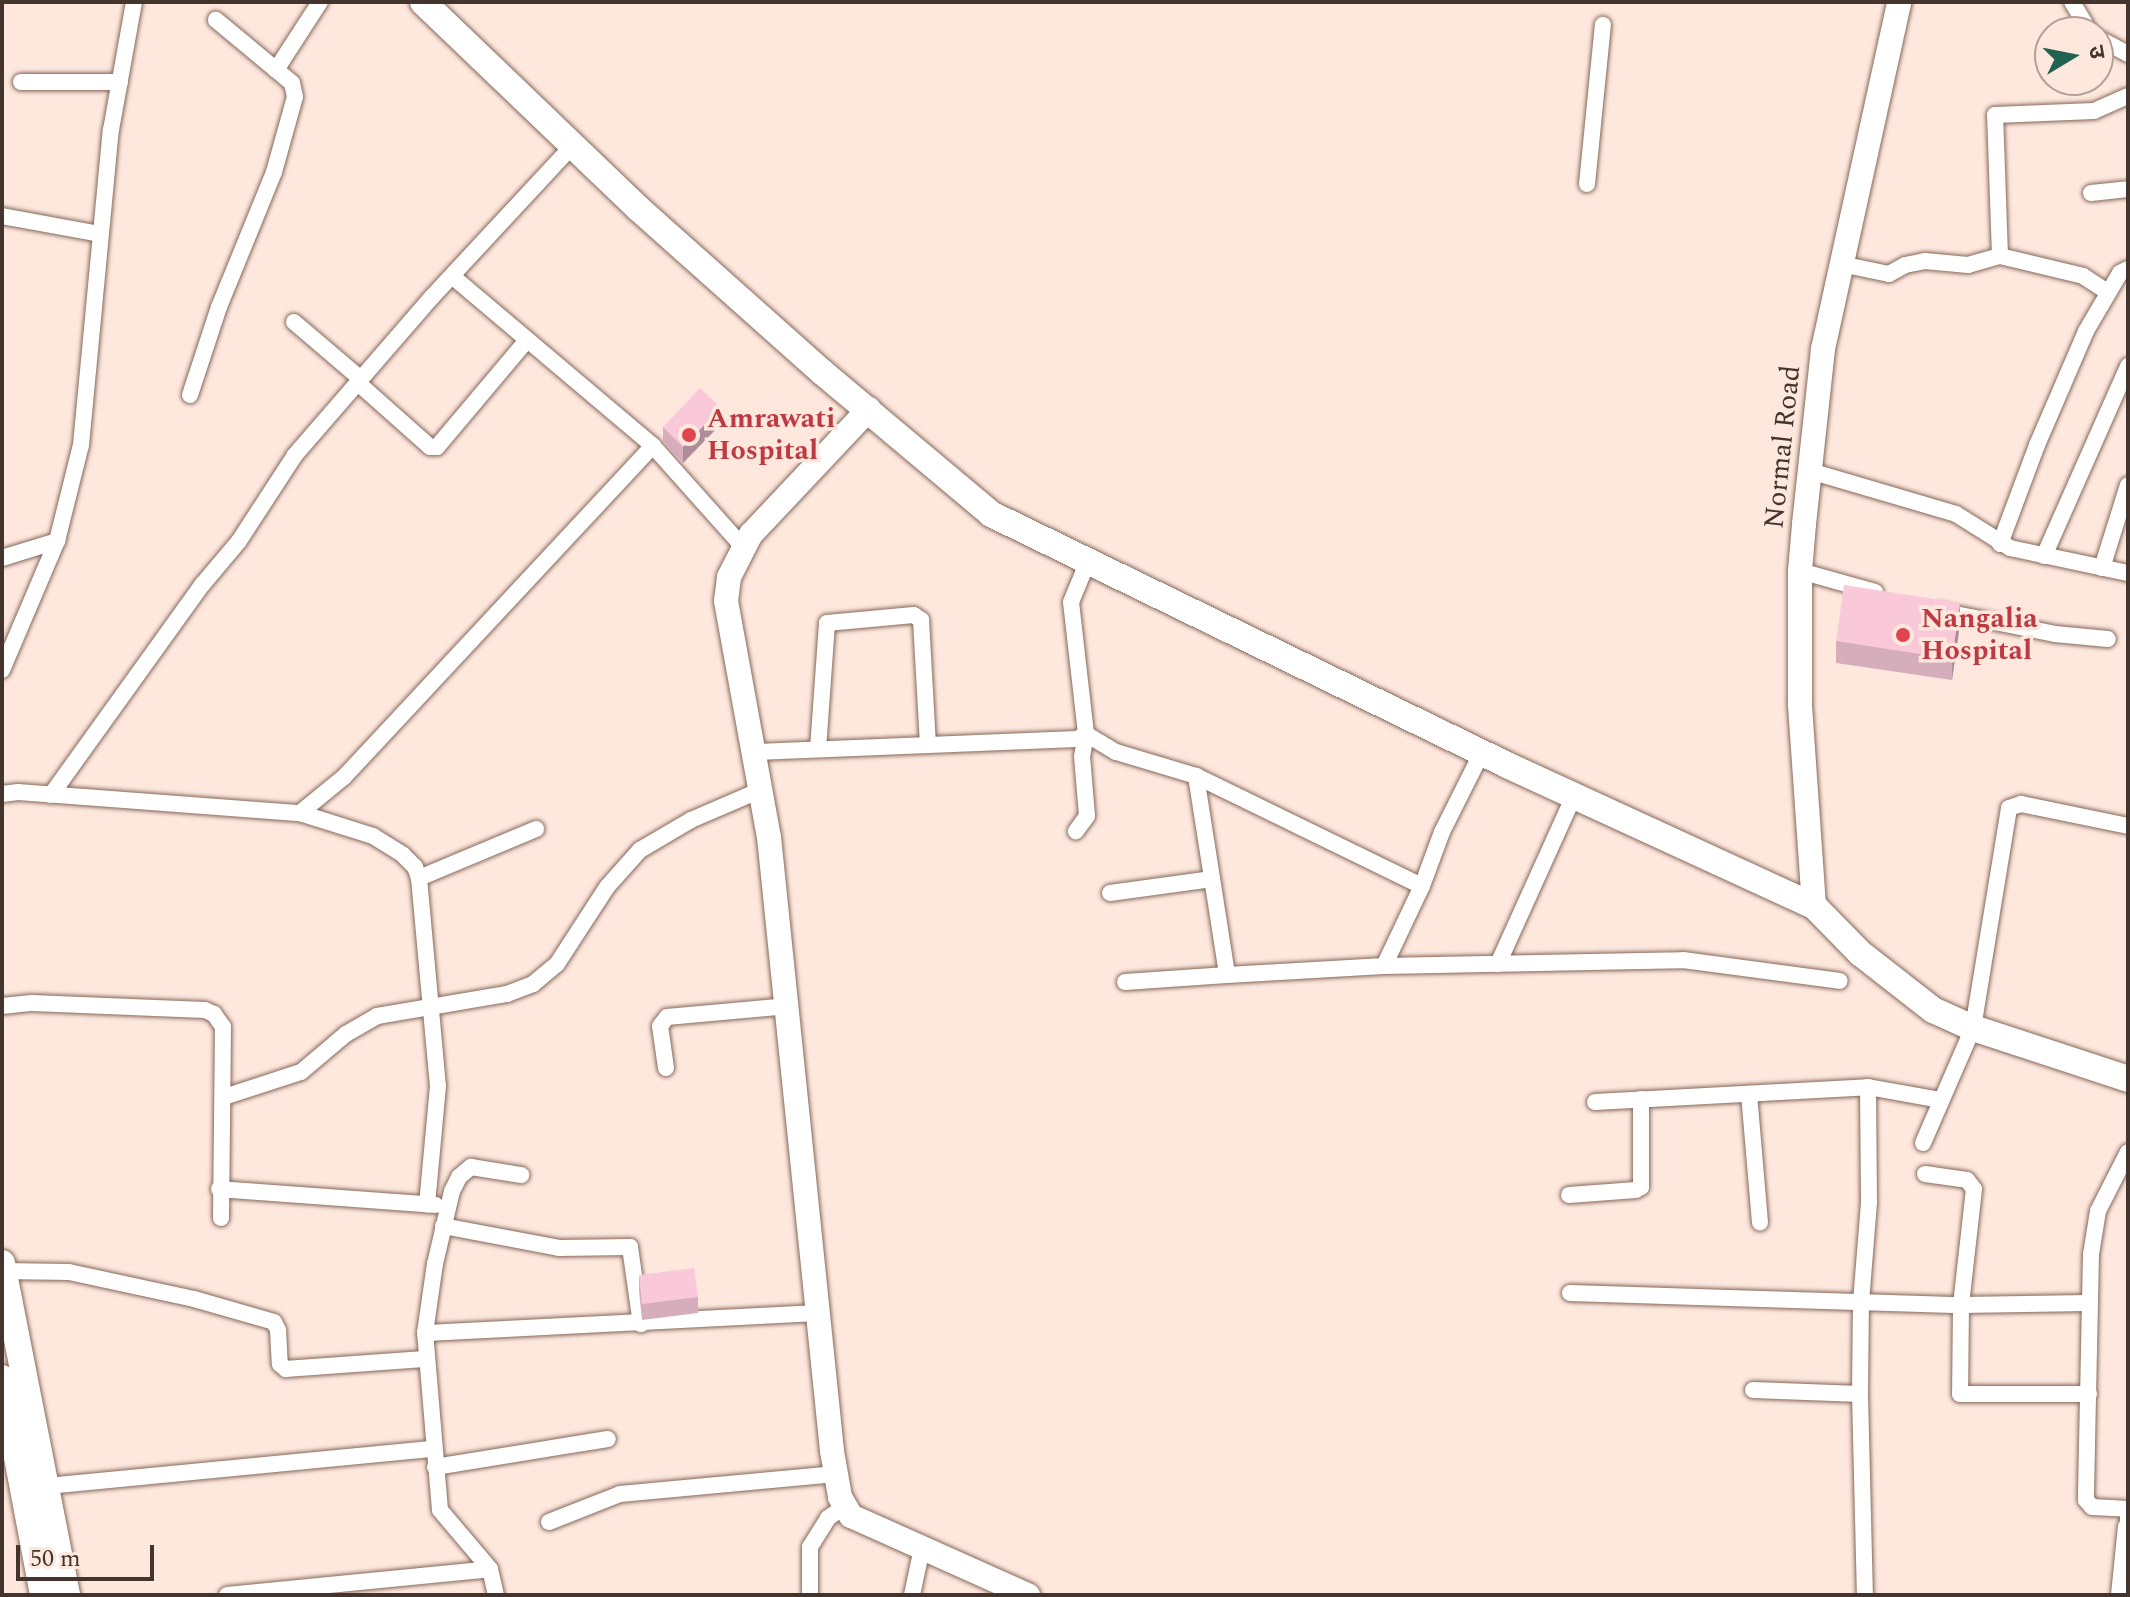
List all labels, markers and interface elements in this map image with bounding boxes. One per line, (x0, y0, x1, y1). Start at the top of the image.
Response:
north arrow (2034, 16, 2114, 96)
text: उ (2079, 43, 2114, 61)
street label: Normal Road (1758, 363, 1808, 531)
place label: Amrawati Hospital (707, 402, 835, 468)
marker: Amrawati Hospital (678, 424, 700, 446)
place label: Nangalia Hospital (1921, 602, 2038, 668)
marker: Nangalia Hospital (1892, 624, 1914, 646)
scale bar (20, 1529, 158, 1579)
text: 50 m (30, 1541, 81, 1577)

